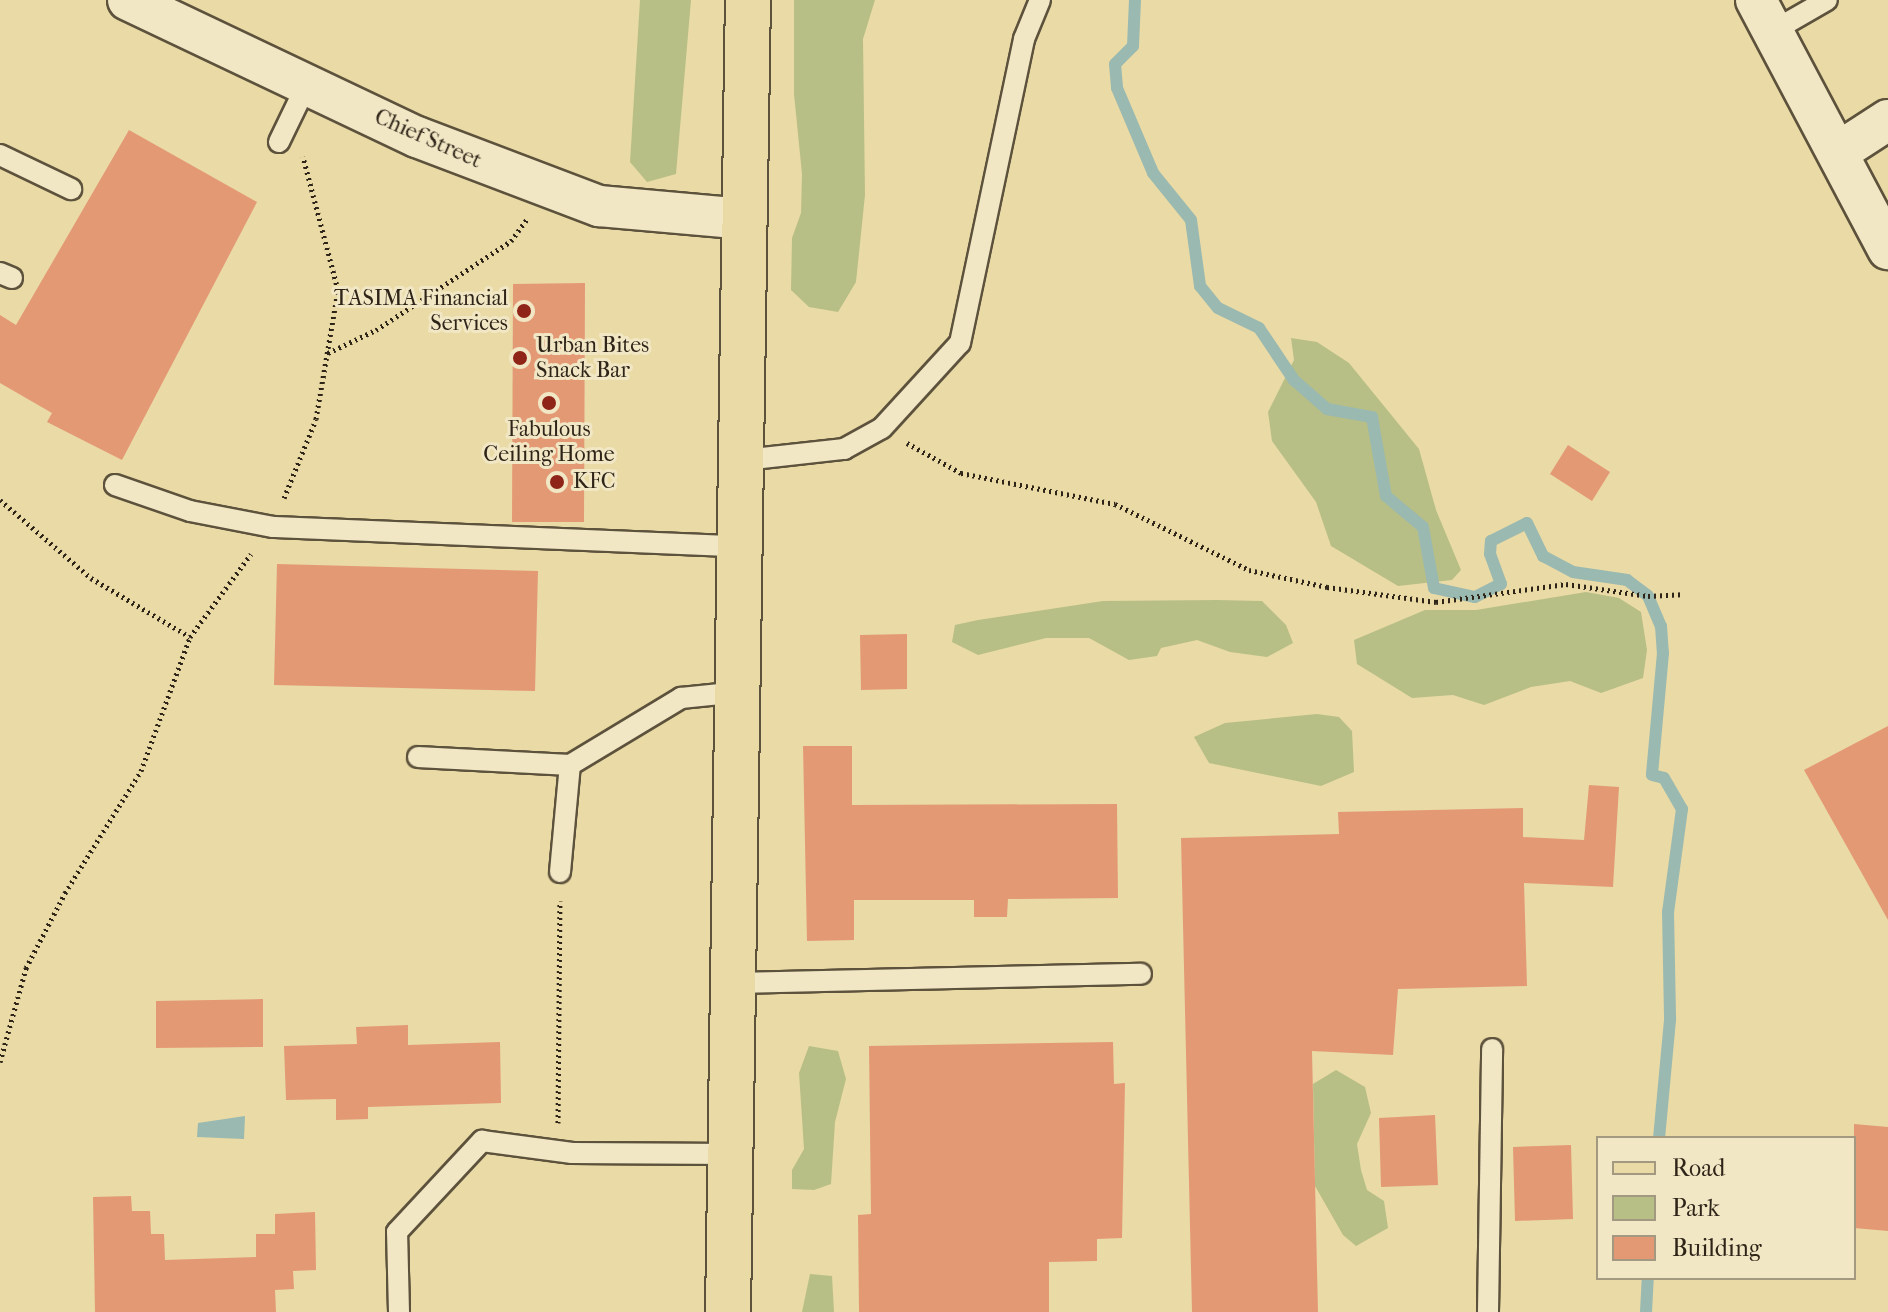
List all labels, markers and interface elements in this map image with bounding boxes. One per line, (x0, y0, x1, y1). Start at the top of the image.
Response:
street label: Chief Street (370, 104, 486, 174)
place label: TASIMA Financial Services (334, 285, 508, 336)
marker: TASIMA Financial Services (515, 302, 533, 320)
place label: Urban Bites Snack Bar (536, 332, 649, 384)
marker: Urban Bites Snack Bar (511, 349, 529, 367)
marker: Fabulous Ceiling Home (540, 394, 558, 412)
place label: Fabulous Ceiling Home (483, 416, 615, 468)
place label: KFC (573, 469, 616, 495)
marker: KFC (548, 473, 566, 491)
legend (1596, 1136, 1856, 1280)
text: Road (1672, 1154, 1725, 1182)
text: Park (1672, 1194, 1720, 1222)
text: Building (1672, 1234, 1762, 1262)

